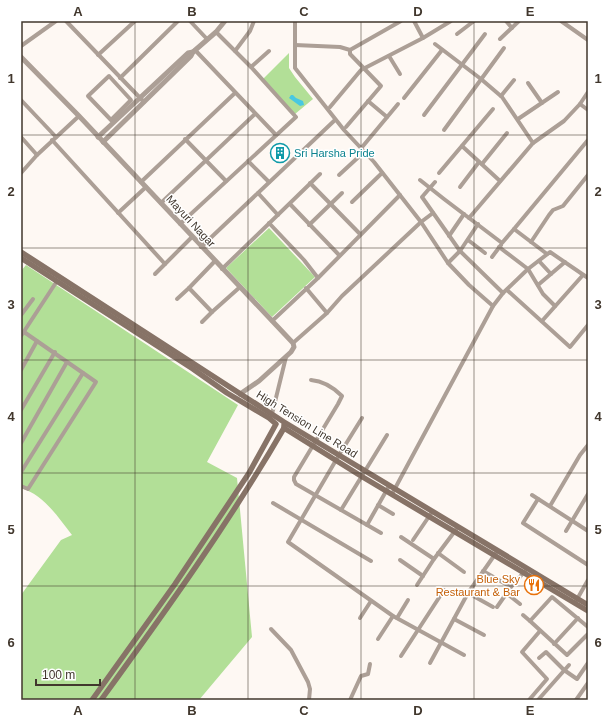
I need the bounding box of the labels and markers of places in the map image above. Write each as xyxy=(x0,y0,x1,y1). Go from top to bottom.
building icon: Sri Harsha Pride xyxy=(269,142,291,164)
place label: Sri Harsha Pride xyxy=(294,147,375,159)
place label: Blue Sky Restaurant & Bar xyxy=(436,573,520,598)
restaurant icon: Blue Sky Restaurant & Bar xyxy=(523,574,545,596)

